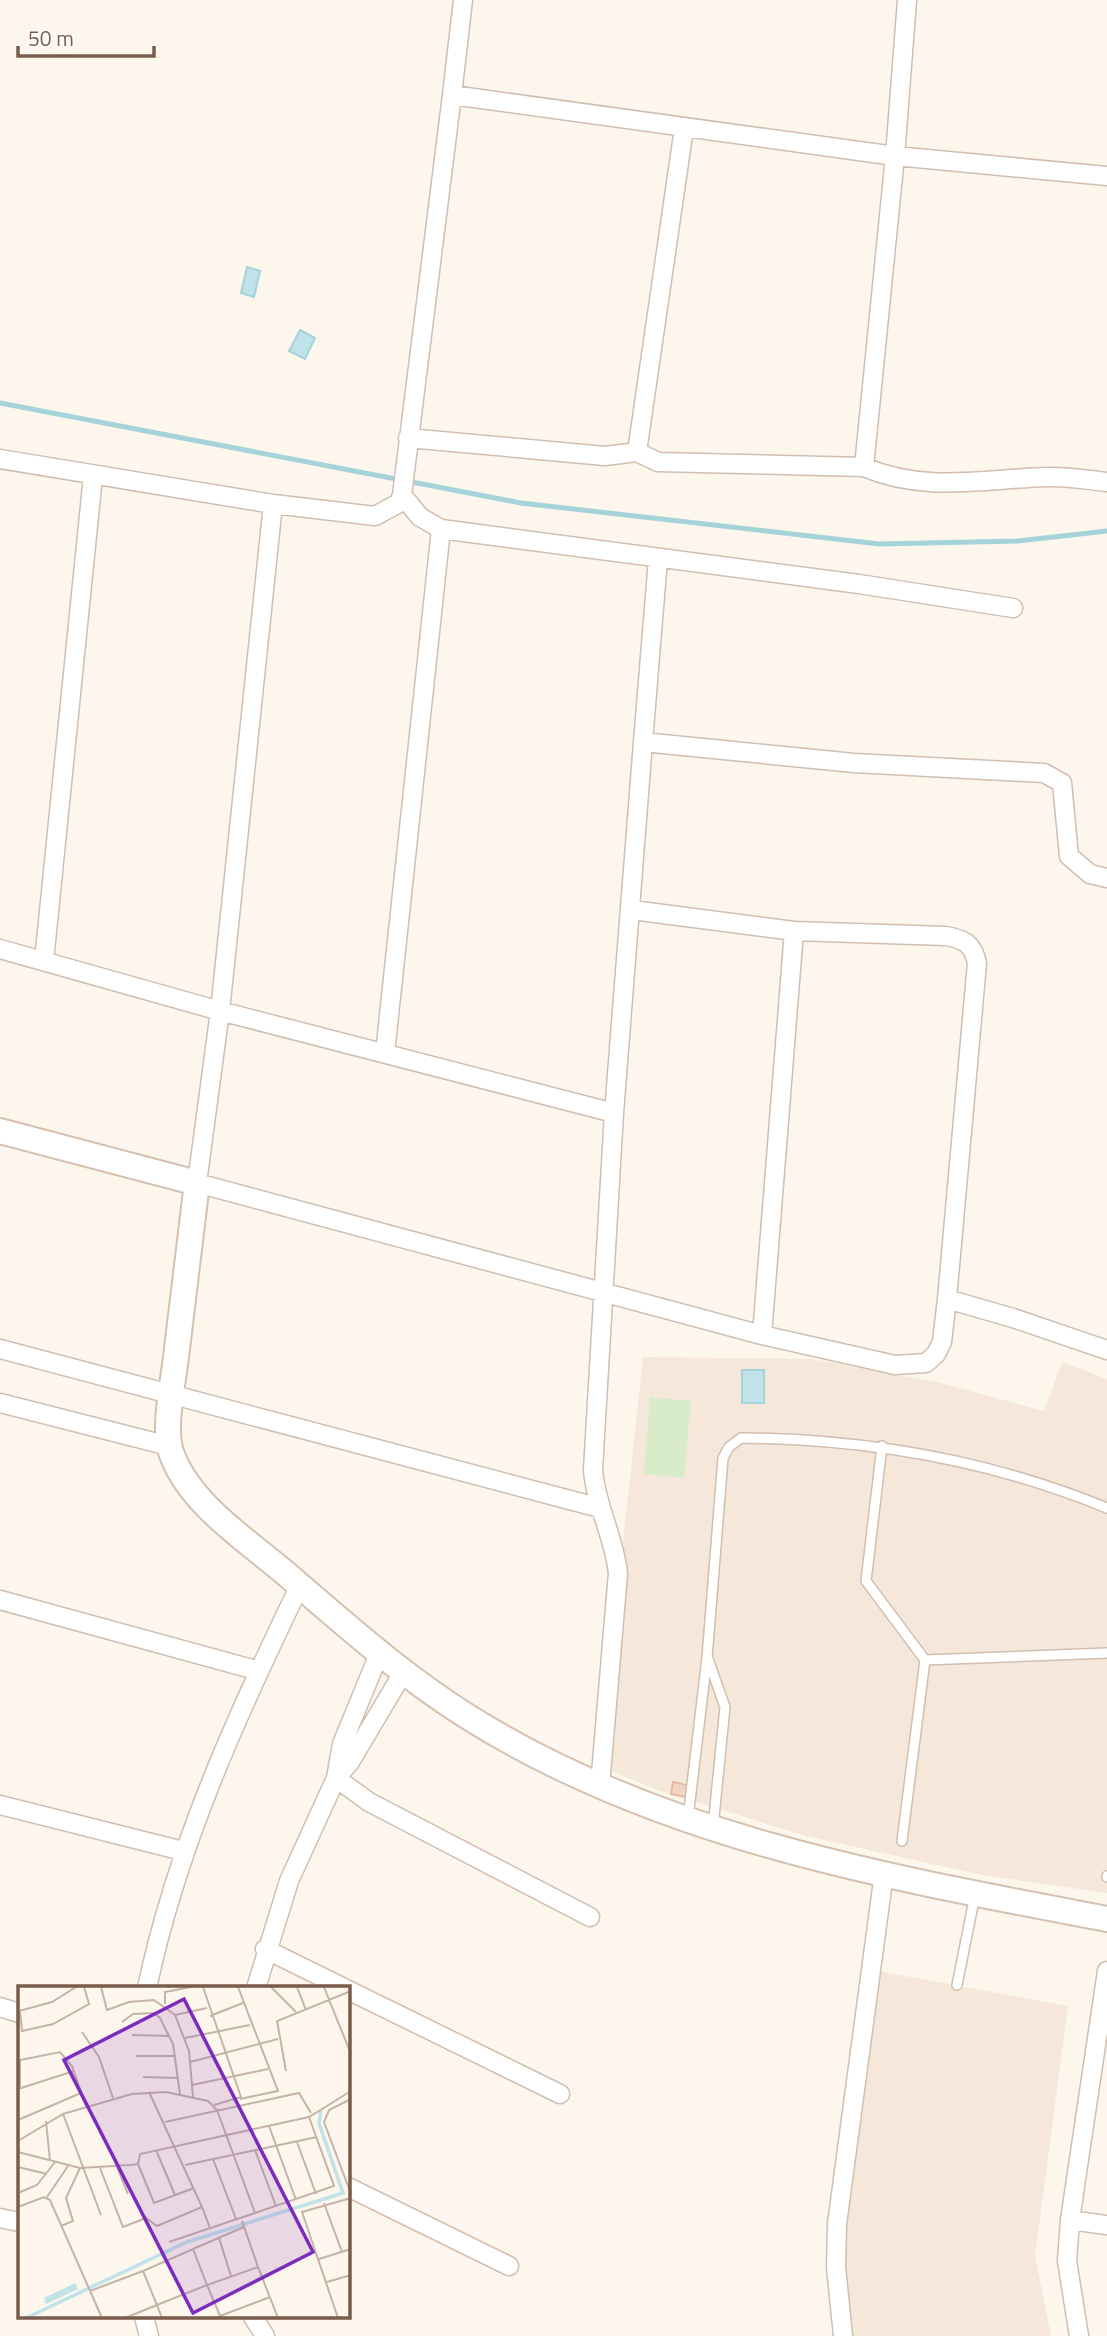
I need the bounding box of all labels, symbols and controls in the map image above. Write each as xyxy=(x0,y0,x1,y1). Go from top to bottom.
scale bar xyxy=(18,14,154,58)
text: 50 m xyxy=(28,22,74,54)
inset map xyxy=(18,1986,350,2318)

